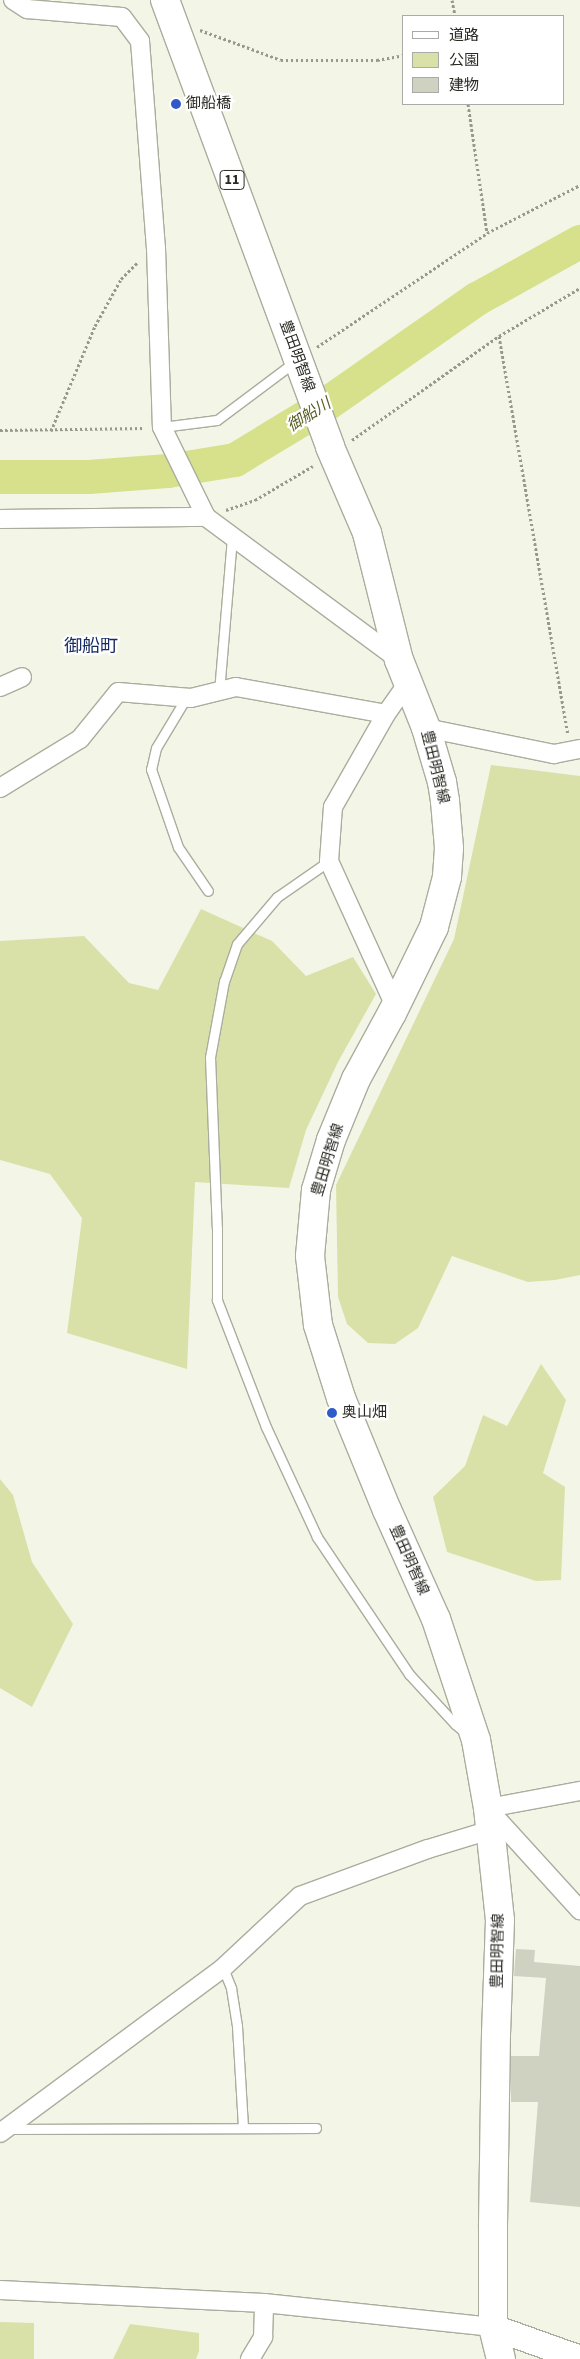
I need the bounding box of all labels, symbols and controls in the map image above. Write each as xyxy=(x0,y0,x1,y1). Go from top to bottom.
legend xyxy=(402,15,565,105)
text: 道路 xyxy=(449,25,479,46)
text: 公園 xyxy=(449,50,479,71)
text: 建物 xyxy=(449,75,479,96)
place label: 御船橋 xyxy=(186,95,231,113)
marker: 御船橋 xyxy=(170,98,182,110)
road number: 11 xyxy=(220,168,244,192)
street label: 豊田明智線 xyxy=(276,318,318,394)
water label: 御船川 xyxy=(284,394,334,436)
district label: 御船町 xyxy=(64,636,118,658)
street label: 豊田明智線 xyxy=(417,728,453,806)
street label: 豊田明智線 xyxy=(308,1122,348,1198)
place label: 奥山畑 xyxy=(342,1404,387,1422)
marker: 奥山畑 xyxy=(326,1407,338,1419)
street label: 豊田明智線 xyxy=(386,1522,432,1598)
street label: 豊田明智線 xyxy=(488,1913,508,1989)

